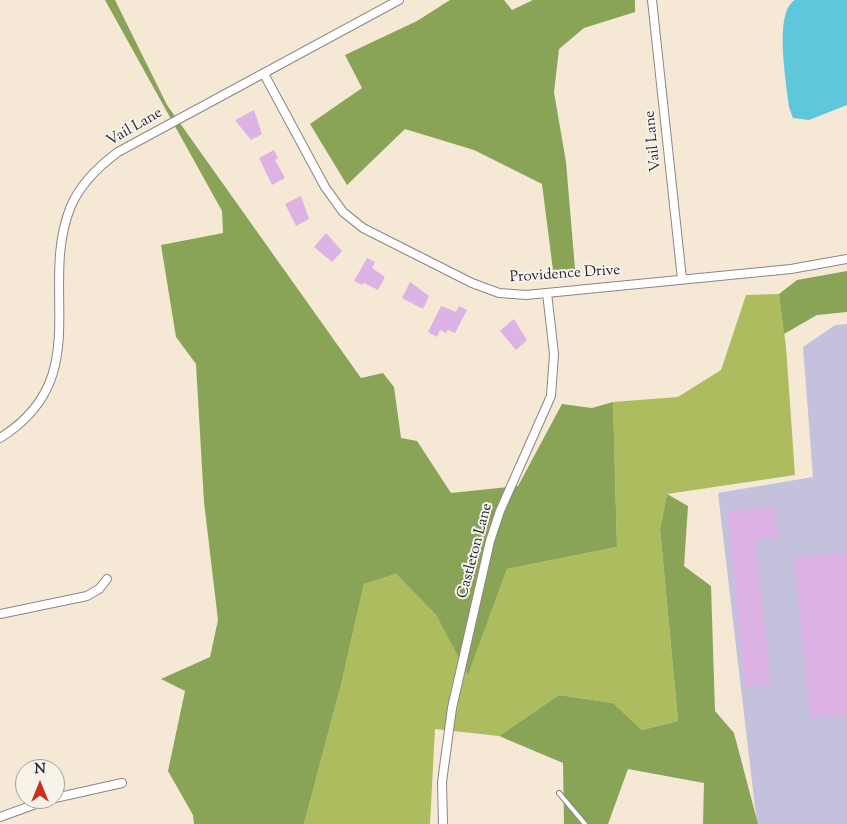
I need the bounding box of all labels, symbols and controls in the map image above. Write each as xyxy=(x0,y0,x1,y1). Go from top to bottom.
street label: Vail Lane xyxy=(104,105,166,151)
street label: Vail Lane xyxy=(642,110,666,172)
street label: Providence Drive xyxy=(509,262,621,288)
street label: Castleton Lane xyxy=(455,501,497,601)
north arrow xyxy=(15,759,65,809)
text: N xyxy=(34,760,46,780)

